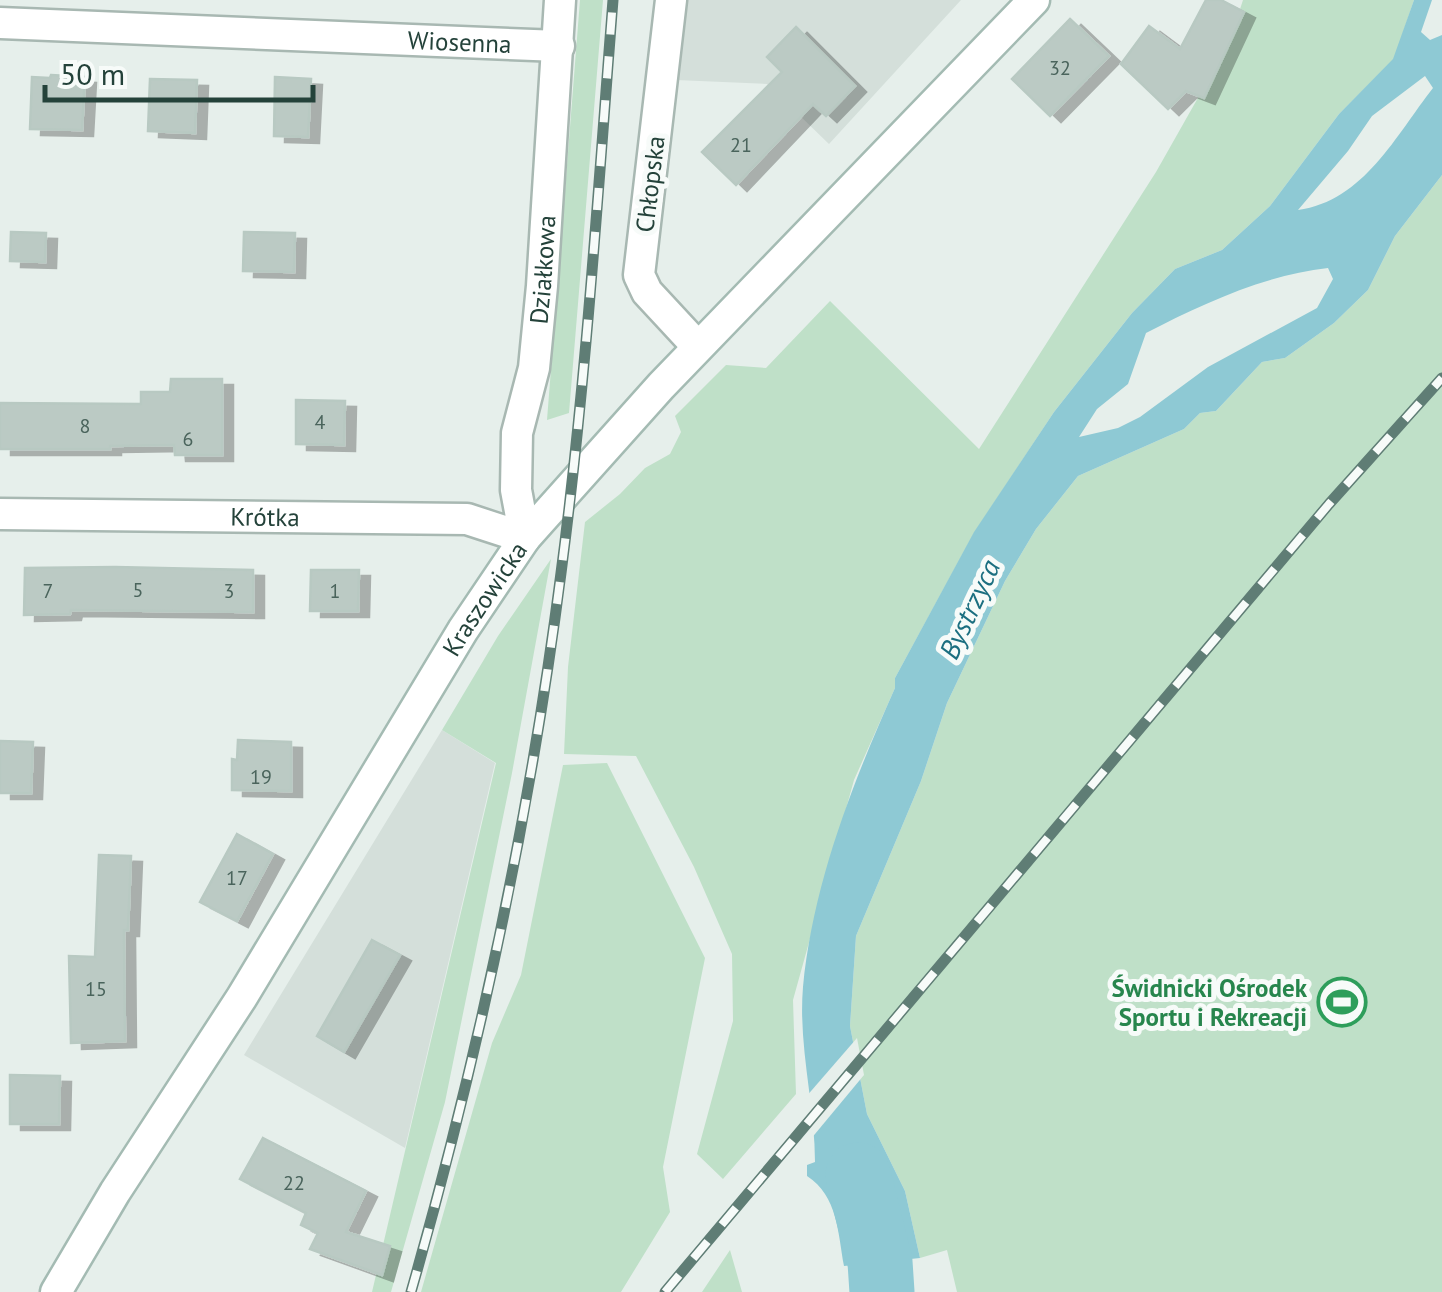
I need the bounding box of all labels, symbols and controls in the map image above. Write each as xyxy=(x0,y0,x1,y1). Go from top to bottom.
street label: Wiosenna xyxy=(407,24,512,60)
scale bar xyxy=(45,40,312,102)
text: 50 m xyxy=(60,54,125,93)
house number: 32 xyxy=(1049,55,1071,81)
house number: 21 xyxy=(730,132,752,158)
street label: Chłopska xyxy=(628,134,672,234)
street label: Działkowa xyxy=(522,214,562,325)
house number: 4 xyxy=(315,409,326,435)
house number: 8 xyxy=(80,413,90,439)
house number: 6 xyxy=(183,426,193,452)
street label: Krótka xyxy=(230,500,300,533)
street label: Kraszowicka xyxy=(435,536,534,662)
water label: Bystrzyca xyxy=(930,553,1008,665)
house number: 5 xyxy=(133,577,143,603)
house number: 7 xyxy=(43,578,53,604)
house number: 3 xyxy=(224,578,234,604)
house number: 1 xyxy=(330,578,340,604)
house number: 19 xyxy=(250,764,272,790)
house number: 17 xyxy=(226,865,248,891)
place label: Świdnicki Ośrodek Sportu i Rekreacji xyxy=(1111,972,1308,1033)
house number: 15 xyxy=(85,976,107,1002)
sports icon: Świdnicki Ośrodek Sportu i Rekreacji xyxy=(1316,976,1368,1028)
house number: 22 xyxy=(283,1170,305,1196)

